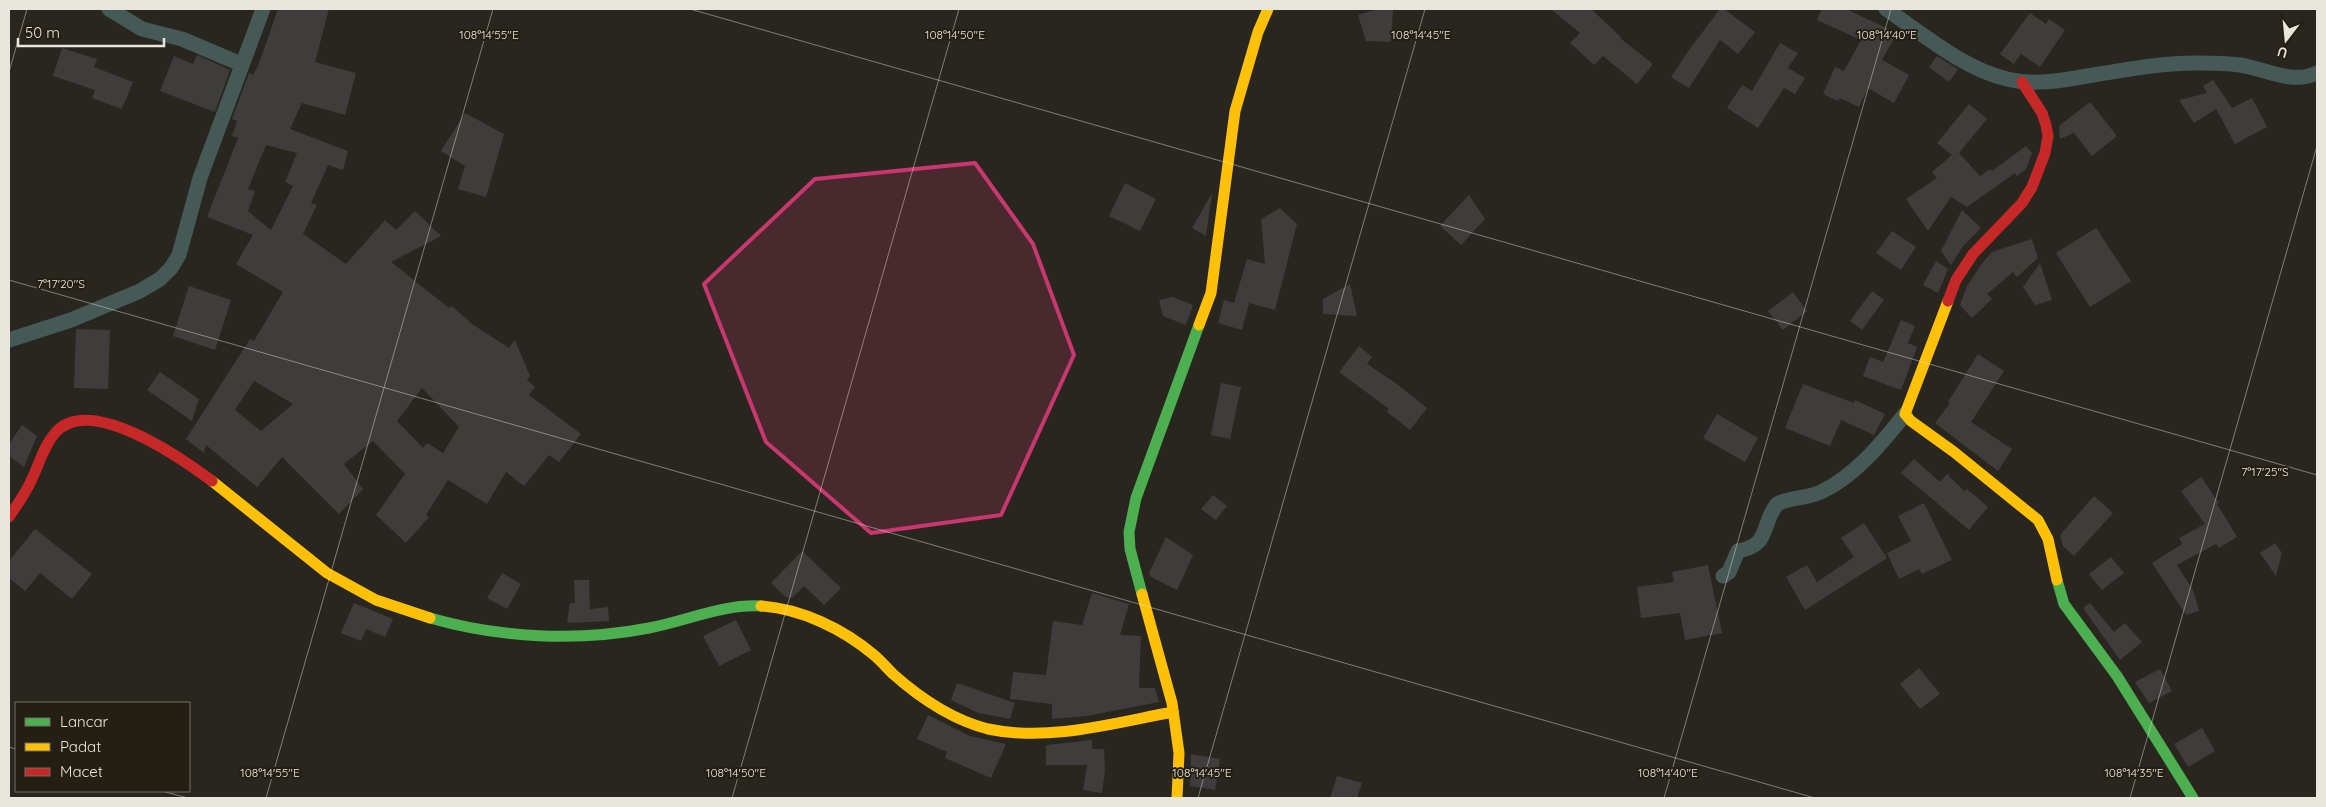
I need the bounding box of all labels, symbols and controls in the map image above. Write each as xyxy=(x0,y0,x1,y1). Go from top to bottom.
scale bar xyxy=(18,15,164,47)
north arrow xyxy=(2261,15,2311,65)
text: 50 m xyxy=(25,23,60,42)
text: 108°14'55"E xyxy=(459,27,519,42)
text: 108°14'50"E xyxy=(925,27,985,42)
text: 108°14'45"E xyxy=(1391,27,1451,42)
text: 108°14'40"E xyxy=(1857,27,1917,42)
text: U xyxy=(2275,42,2290,63)
text: 7°17'20"S xyxy=(37,276,85,291)
text: 7°17'25"S xyxy=(2241,464,2289,479)
legend xyxy=(15,702,190,792)
text: Lancar xyxy=(60,712,109,731)
text: Padat xyxy=(60,737,101,756)
text: Macet xyxy=(60,762,103,781)
text: 108°14'55"E xyxy=(240,765,300,780)
text: 108°14'50"E xyxy=(706,765,766,780)
text: 108°14'45"E xyxy=(1172,765,1232,780)
text: 108°14'40"E xyxy=(1638,765,1698,780)
text: 108°14'35"E xyxy=(2104,765,2164,780)

